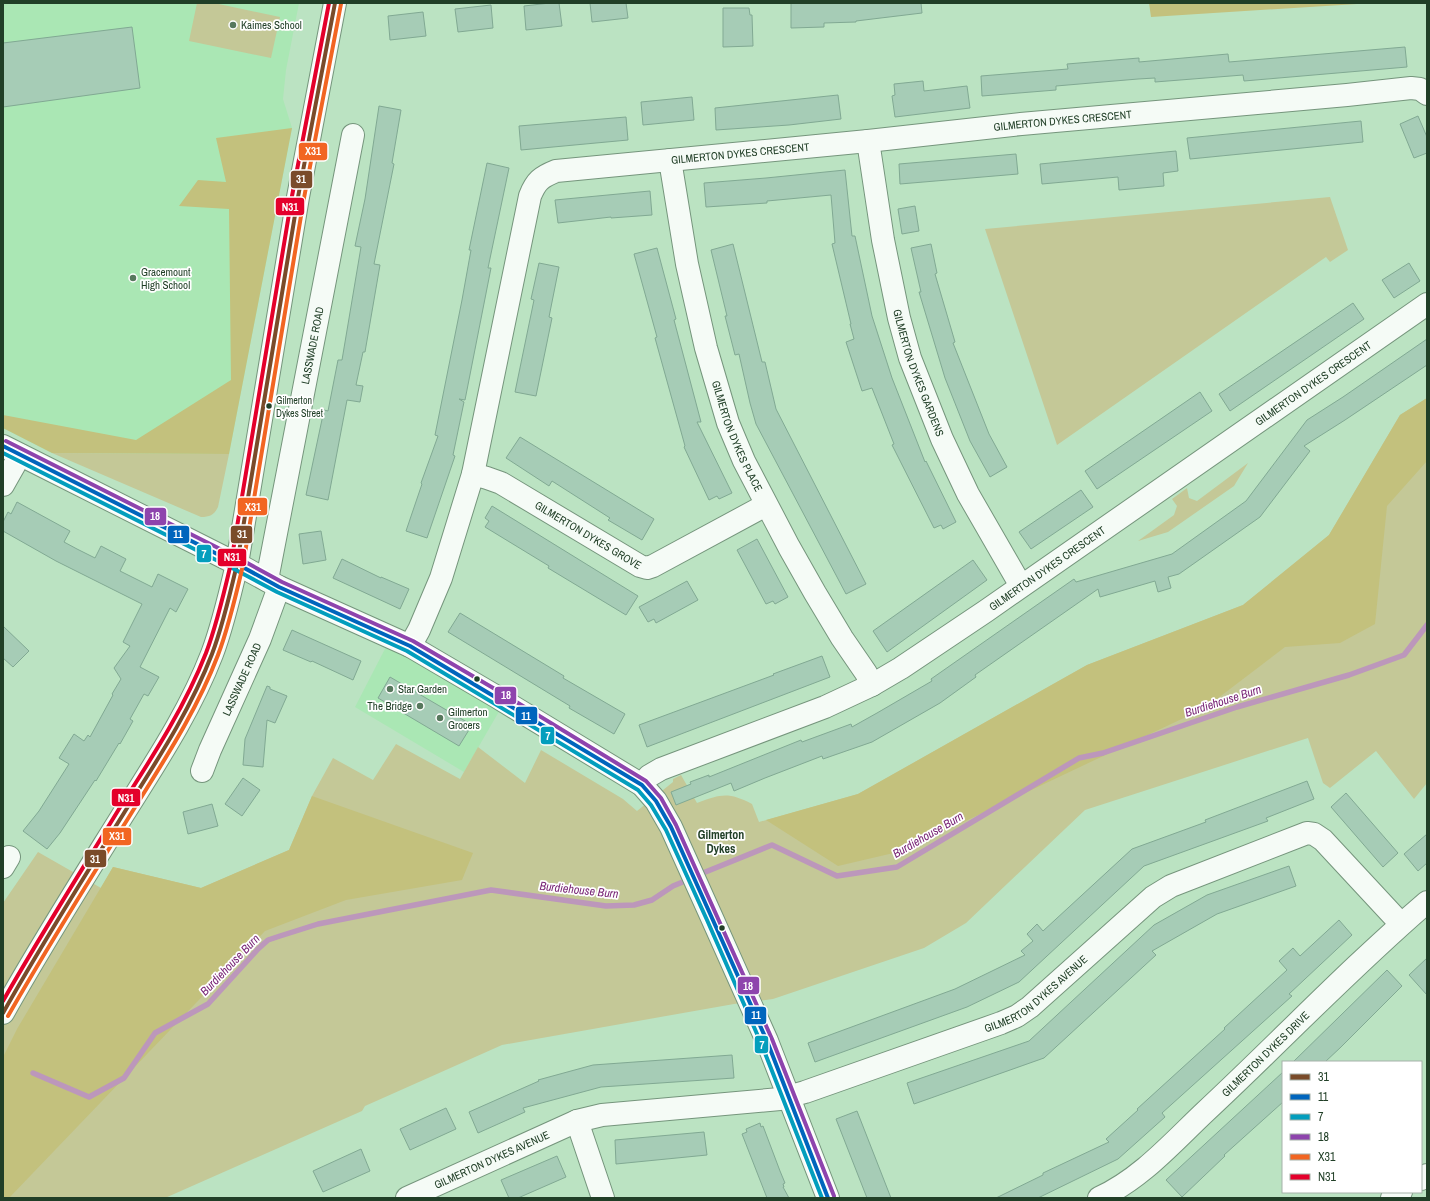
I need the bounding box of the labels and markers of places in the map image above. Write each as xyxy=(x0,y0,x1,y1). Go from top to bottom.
place label: Kaimes School xyxy=(241,18,302,32)
marker: Kaimes School xyxy=(228,20,238,30)
place label: Gracemount High School xyxy=(141,265,191,292)
marker: Gracemount High School xyxy=(128,273,138,283)
place label: Gilmerton Dykes Street xyxy=(276,394,324,420)
marker: Gilmerton Dykes Street xyxy=(264,401,274,411)
unlabelled marker xyxy=(472,674,482,684)
place label: Star Garden xyxy=(398,682,447,696)
marker: Star Garden xyxy=(385,684,395,694)
place label: The Bridge xyxy=(367,699,412,713)
marker: The Bridge xyxy=(415,701,425,711)
place label: Gilmerton Grocers xyxy=(448,705,488,732)
marker: Gilmerton Grocers xyxy=(435,713,445,723)
unlabelled marker xyxy=(717,923,727,933)

